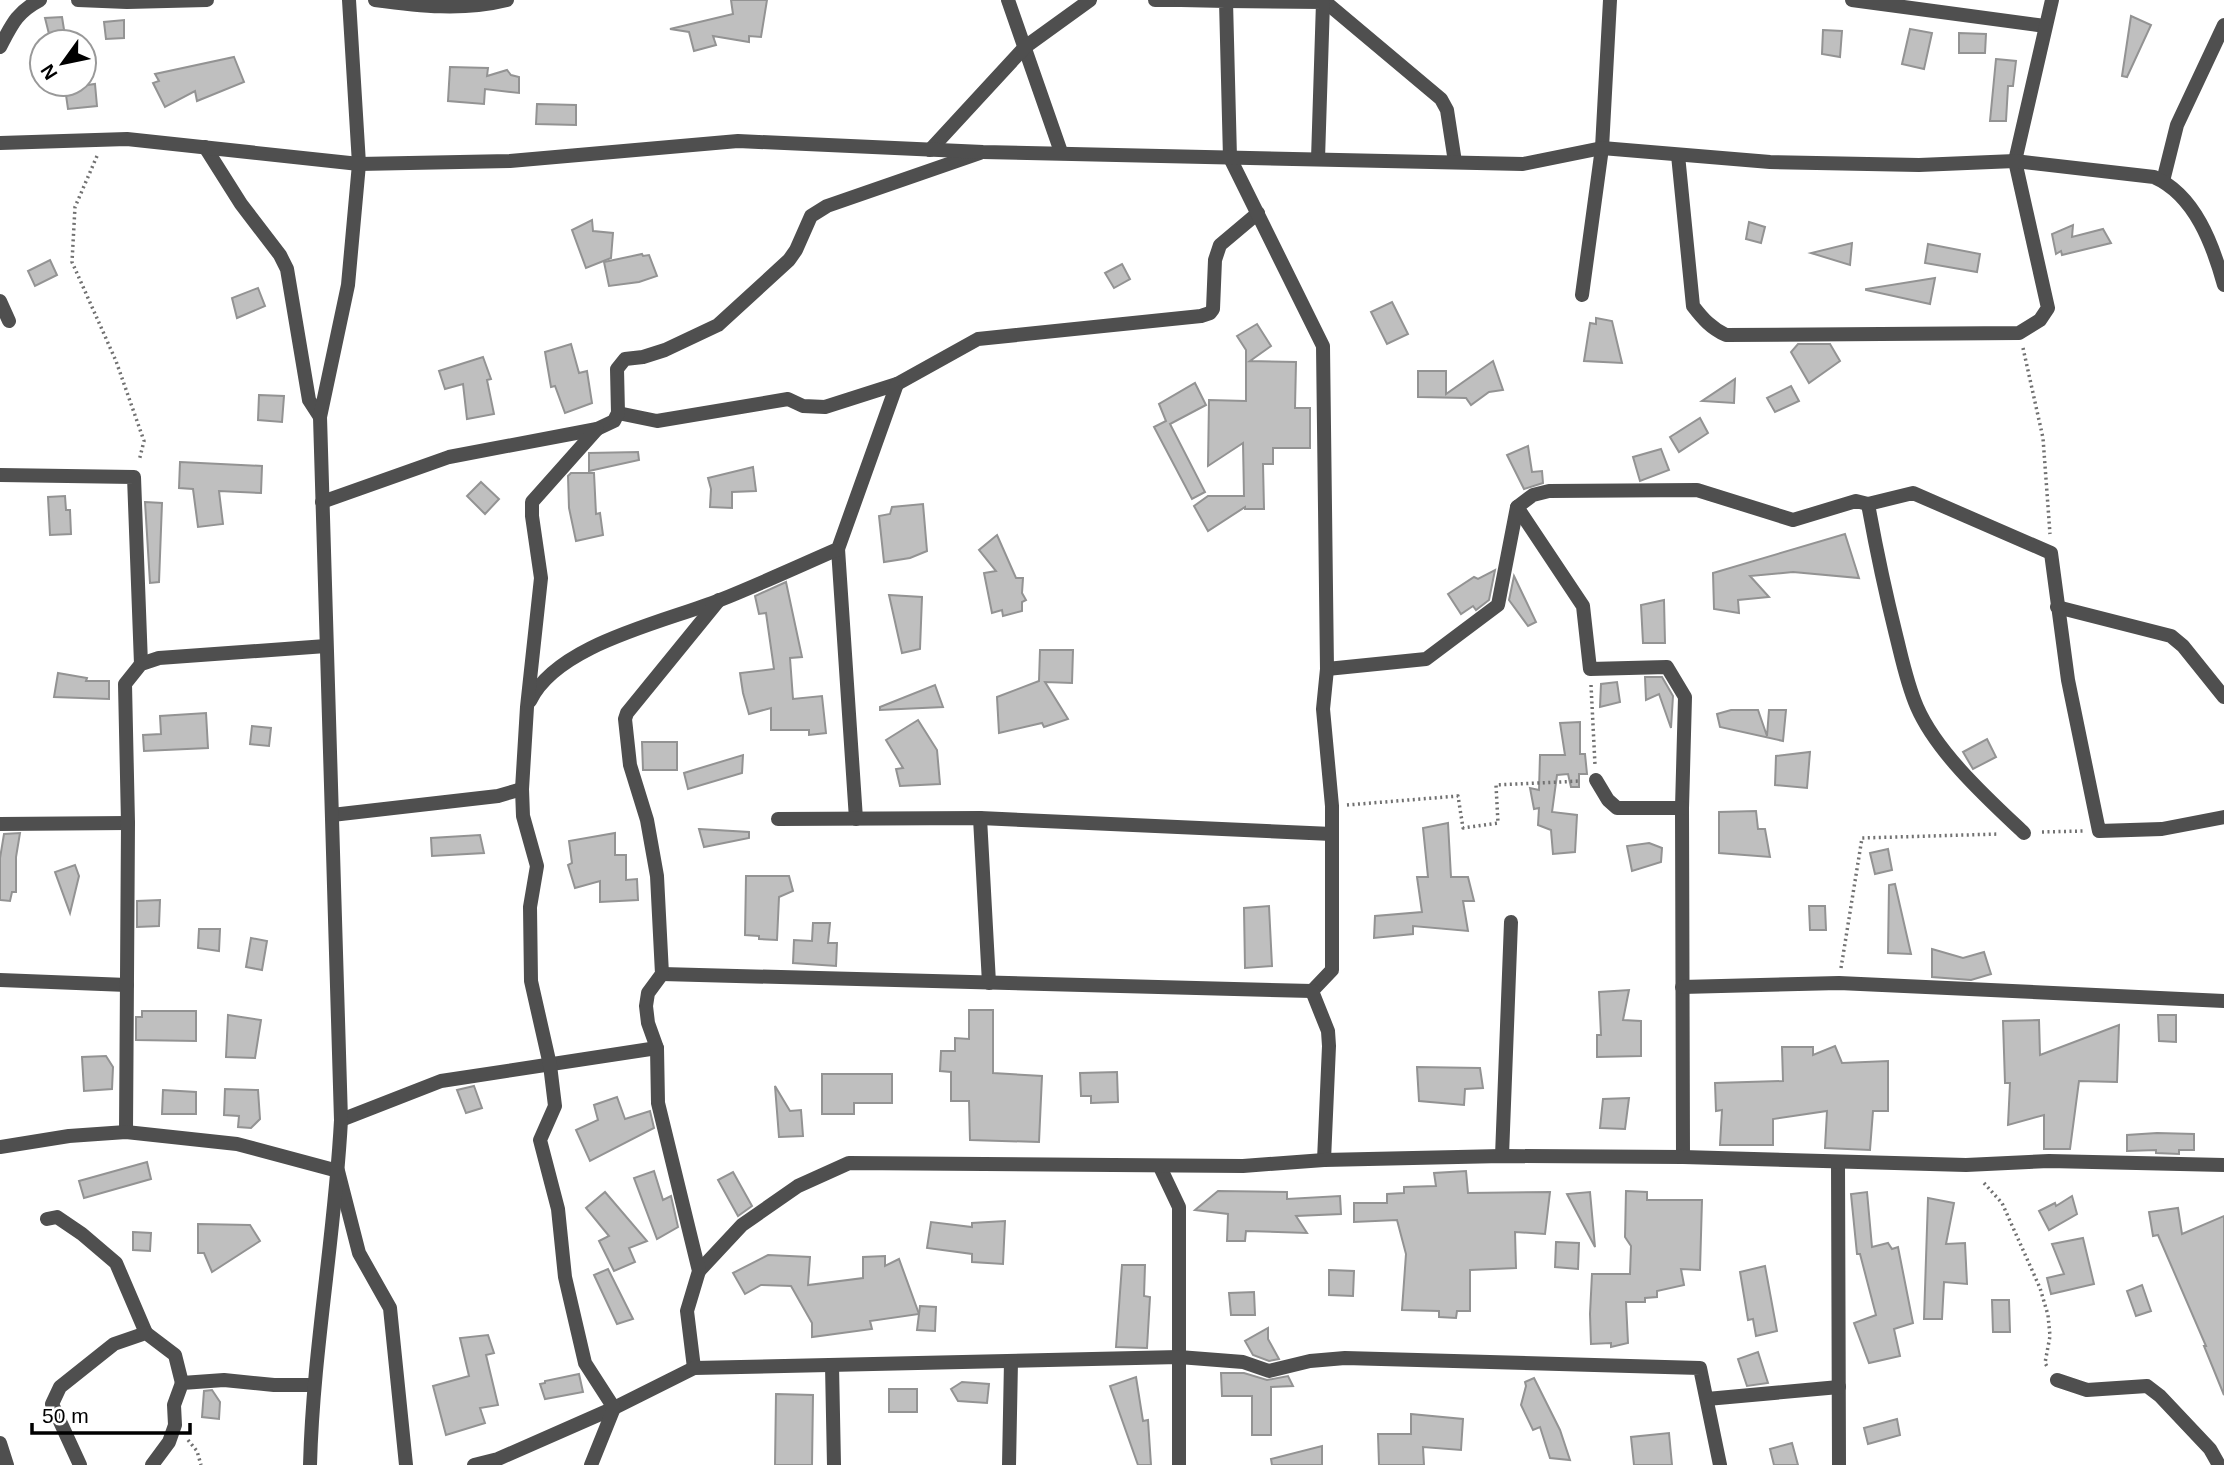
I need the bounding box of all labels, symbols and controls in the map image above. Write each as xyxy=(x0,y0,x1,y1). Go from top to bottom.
north arrow xyxy=(28,28,98,98)
text: N xyxy=(37,61,62,83)
scale bar xyxy=(32,1392,189,1436)
text: 50 m xyxy=(42,1404,89,1427)

